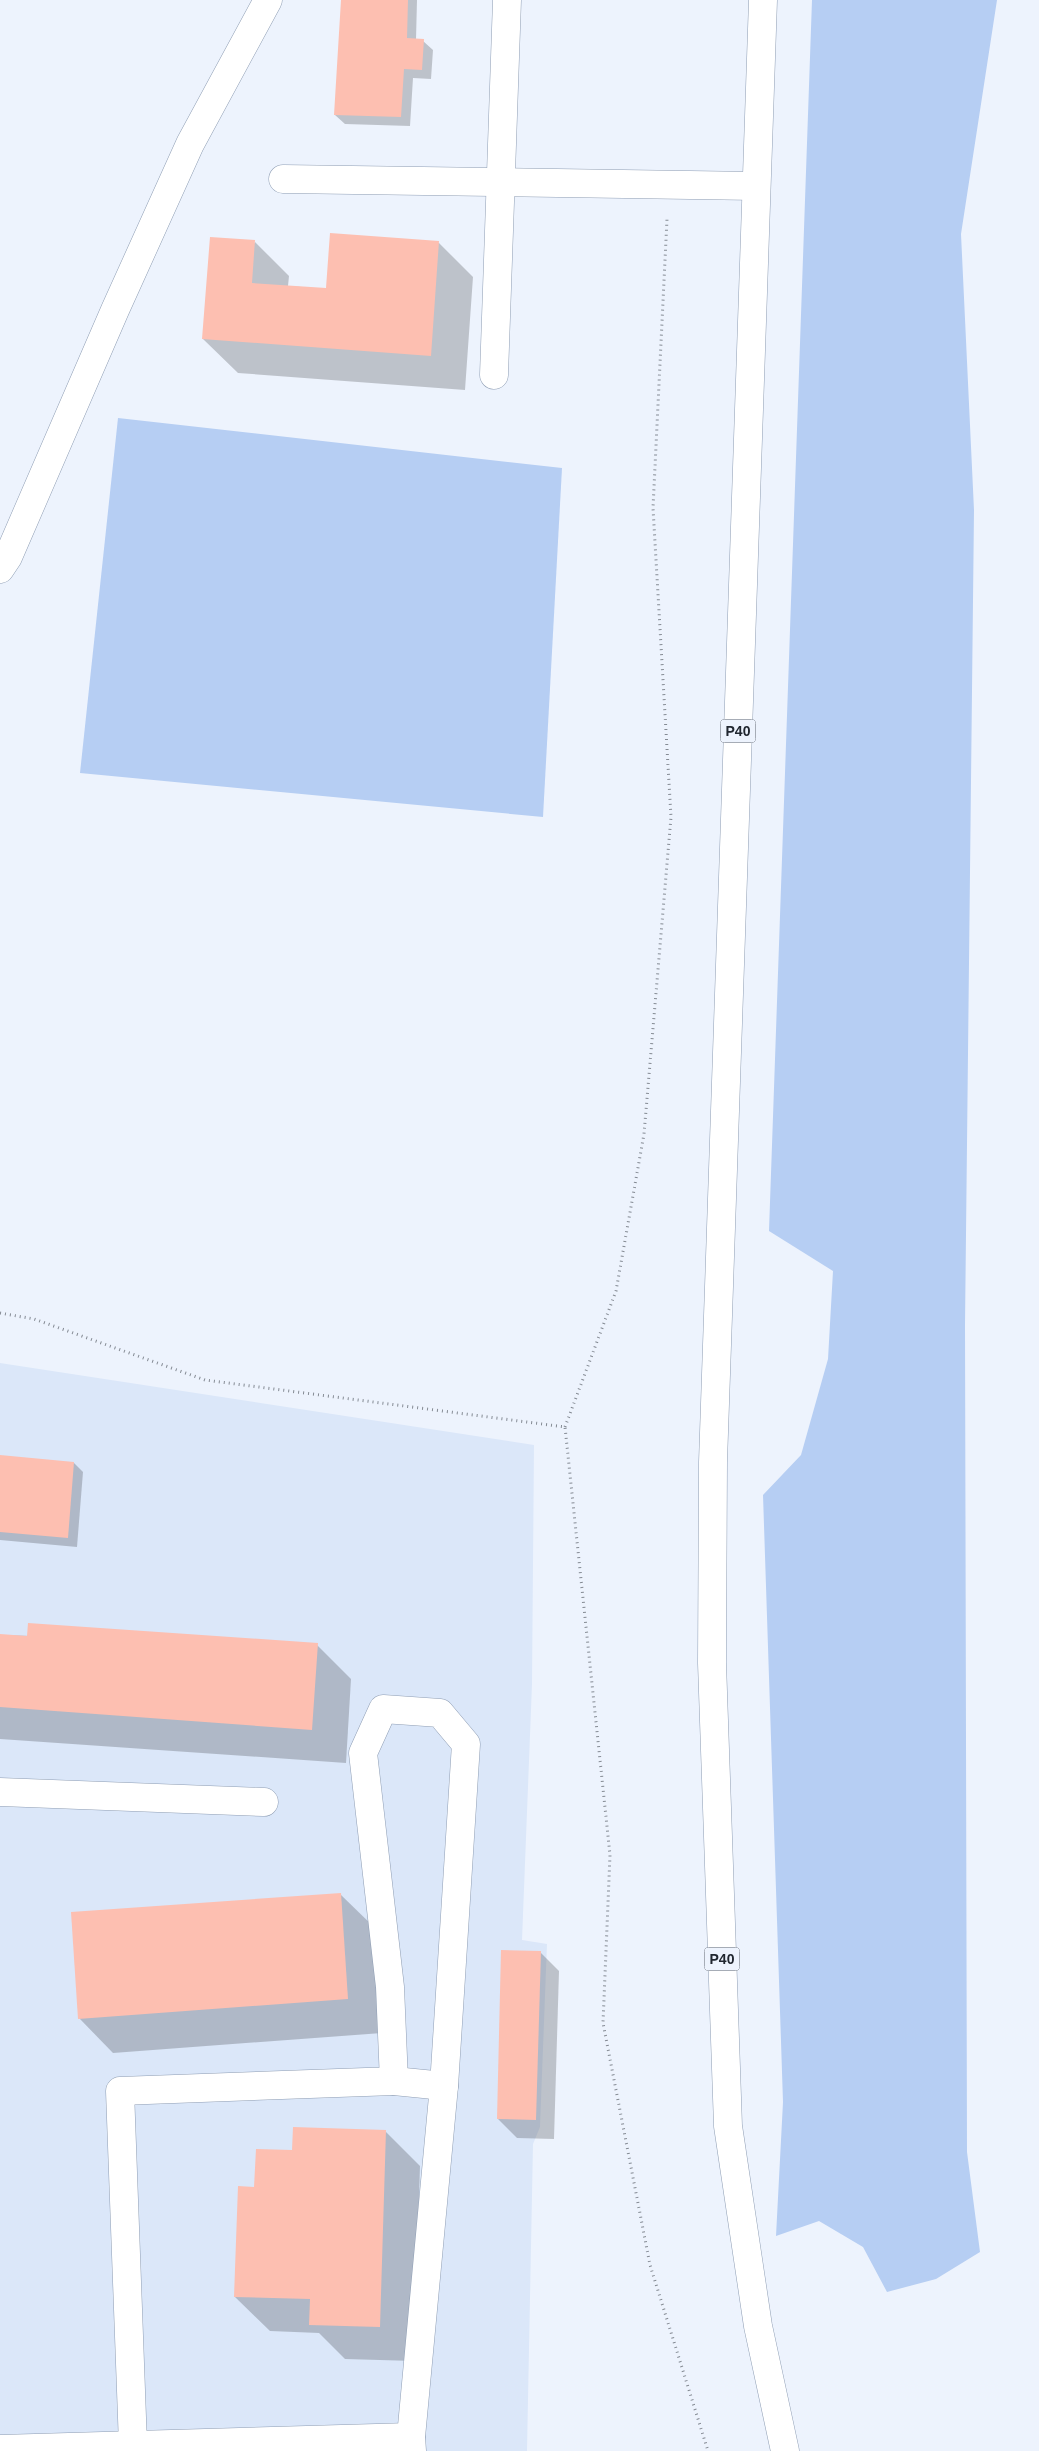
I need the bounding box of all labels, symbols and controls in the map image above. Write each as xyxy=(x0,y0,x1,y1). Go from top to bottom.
road number: Р40 xyxy=(720,719,756,742)
road number: Р40 xyxy=(704,1948,740,1970)

